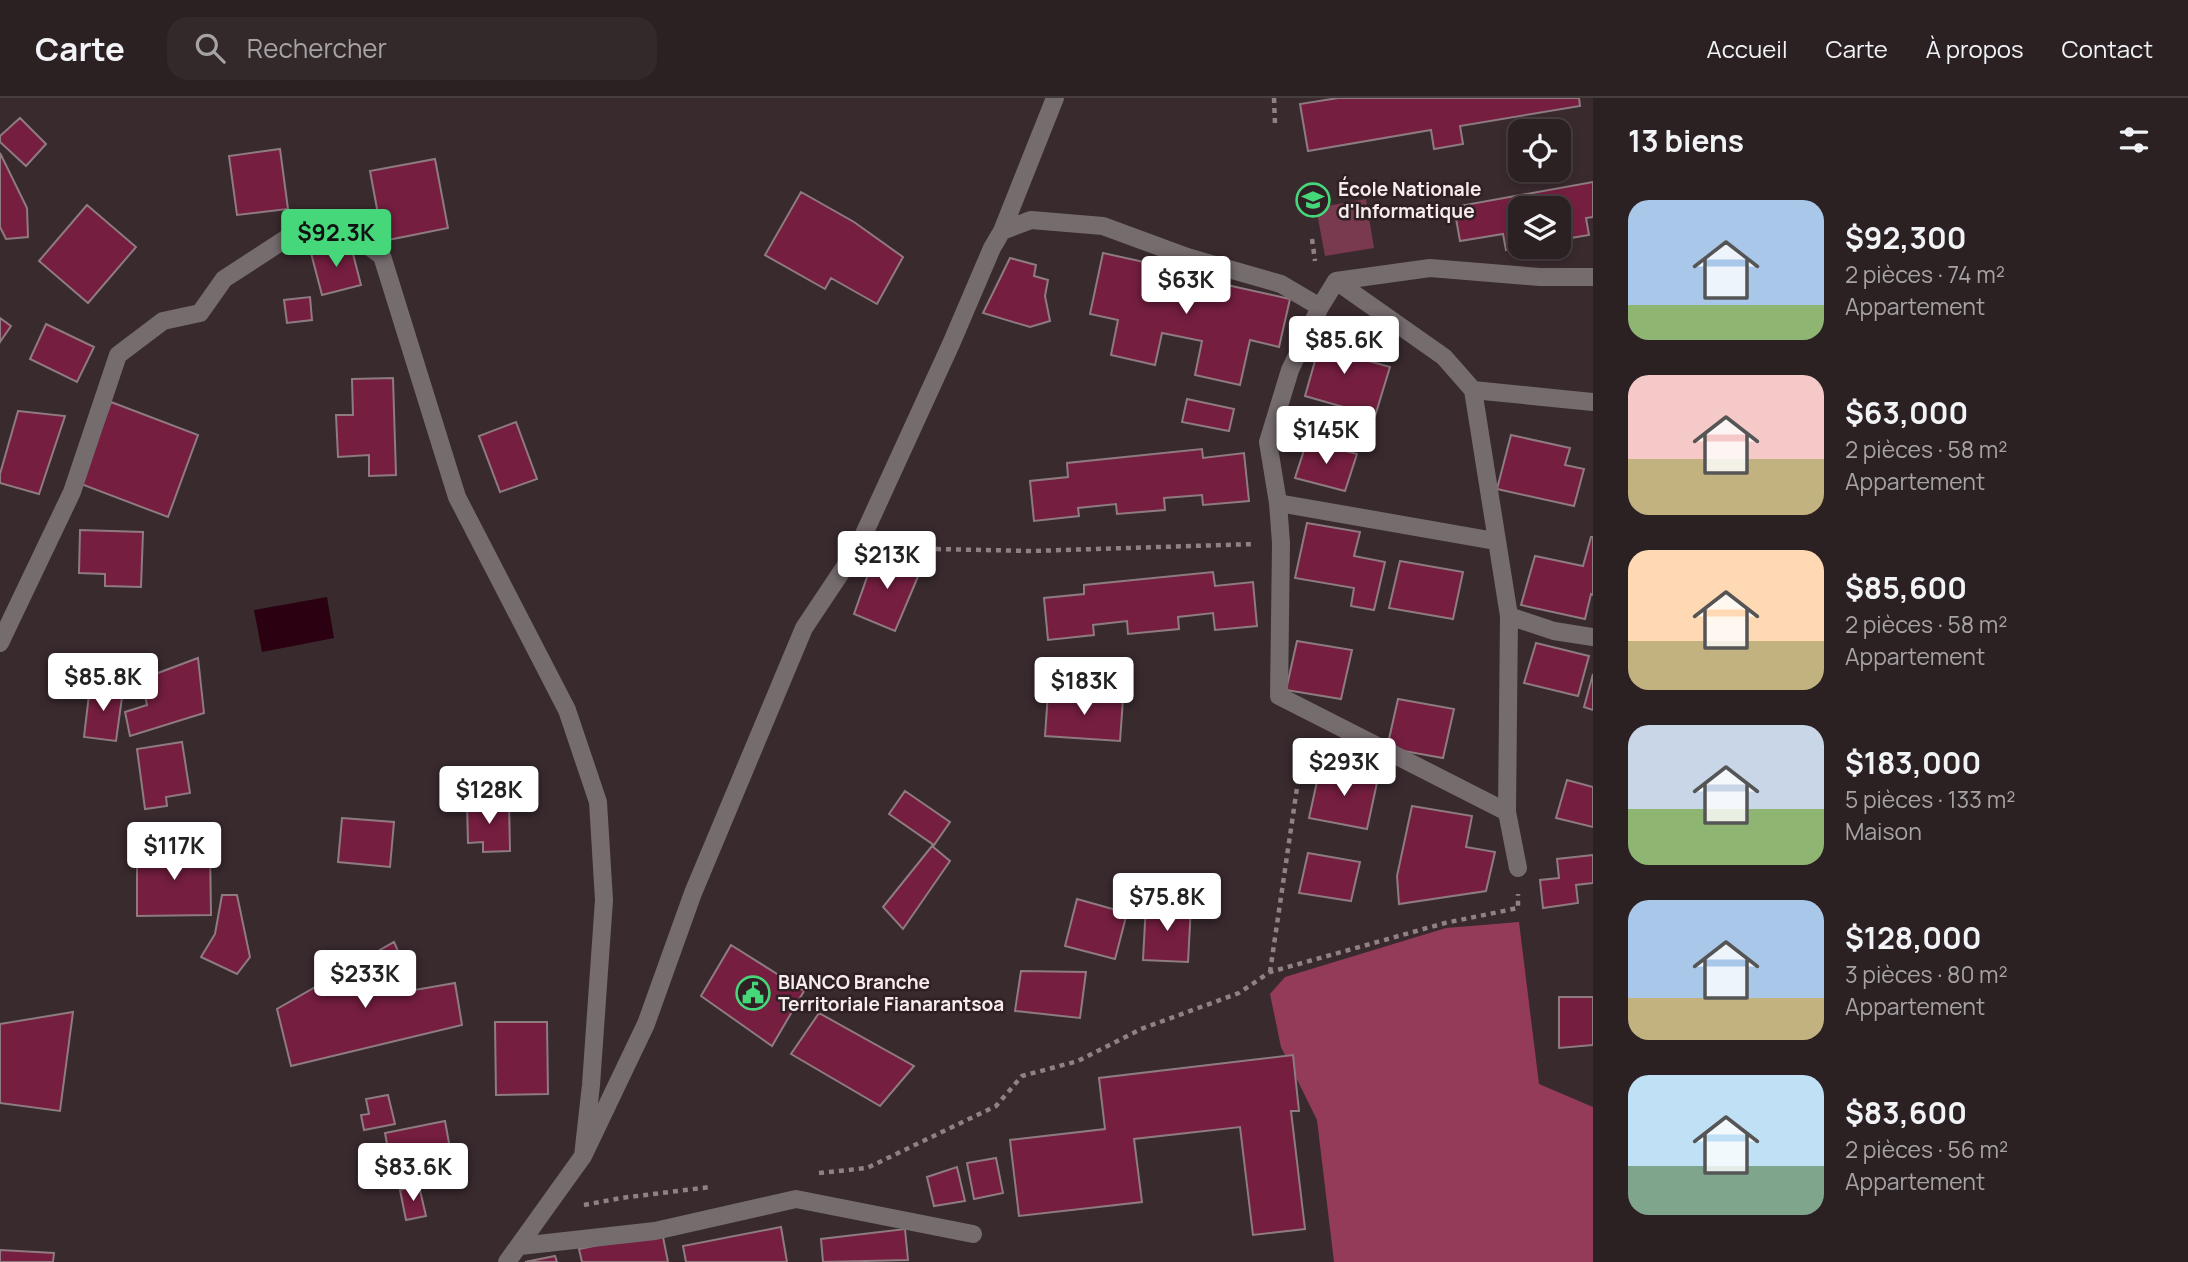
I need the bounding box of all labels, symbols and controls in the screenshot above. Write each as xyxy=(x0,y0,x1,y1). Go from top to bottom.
search box xyxy=(167,17,657,80)
text: Carte xyxy=(35,26,125,71)
icon: search xyxy=(191,29,229,67)
text: Rechercher xyxy=(247,30,387,66)
text: Accueil xyxy=(1707,32,1787,65)
text: Carte xyxy=(1825,32,1888,65)
text: À propos xyxy=(1926,32,2024,65)
text: Contact xyxy=(2062,32,2153,65)
map controls xyxy=(1508,119,1571,259)
button: locate xyxy=(1508,119,1571,182)
text: 13 biens xyxy=(1628,120,1744,161)
icon: filters xyxy=(2115,121,2153,159)
place label: École Nationale d'Informatique xyxy=(1338,176,1482,224)
school or university icon: École Nationale d'Informatique xyxy=(1294,181,1332,219)
button: layers xyxy=(1508,196,1571,259)
pin: $92.3K xyxy=(279,209,393,269)
text: $92.3K xyxy=(297,216,375,248)
text: $92,300 xyxy=(1845,217,1966,258)
icon: home xyxy=(1684,228,1768,312)
pin: $63K xyxy=(1145,256,1227,316)
text: 2 pièces · 74 m² xyxy=(1845,258,2005,290)
text: $63K xyxy=(1158,263,1215,295)
text: Appartement xyxy=(1845,290,1985,322)
pin: $85.6K xyxy=(1287,316,1401,376)
text: $85.6K xyxy=(1305,323,1383,355)
text: $63,000 xyxy=(1845,392,1968,433)
icon: home xyxy=(1684,403,1768,487)
pin: $145K xyxy=(1277,406,1375,466)
text: $145K xyxy=(1293,413,1359,445)
text: 2 pièces · 58 m² xyxy=(1845,433,2007,465)
text: Appartement xyxy=(1845,465,1985,497)
pin: $213K xyxy=(838,532,936,591)
text: $213K xyxy=(854,538,920,570)
text: $85,600 xyxy=(1845,567,1967,608)
icon: home xyxy=(1684,578,1768,662)
text: 2 pièces · 58 m² xyxy=(1845,608,2007,640)
text: Appartement xyxy=(1845,640,1985,672)
pin: $85.8K xyxy=(46,654,160,713)
pin: $183K xyxy=(1035,658,1133,717)
text: $85.8K xyxy=(64,660,142,692)
text: $183K xyxy=(1051,664,1117,696)
pin: $293K xyxy=(1295,738,1393,798)
text: $183,000 xyxy=(1845,742,1981,783)
text: $293K xyxy=(1309,745,1379,777)
icon: home xyxy=(1684,753,1768,837)
pin: $128K xyxy=(440,766,538,826)
text: $128K xyxy=(455,773,523,805)
text: 5 pièces · 133 m² xyxy=(1845,783,2015,815)
text: Maison xyxy=(1845,815,1922,847)
pin: $117K xyxy=(125,822,223,882)
text: $117K xyxy=(143,829,205,861)
pin: $75.8K xyxy=(1110,874,1224,933)
text: $75.8K xyxy=(1129,880,1205,912)
text: $128,000 xyxy=(1845,917,1982,958)
icon: home xyxy=(1684,928,1768,1012)
pin: $233K xyxy=(316,950,414,1010)
text: $233K xyxy=(330,957,400,989)
text: 3 pièces · 80 m² xyxy=(1845,958,2008,990)
place label: BIANCO Branche Territoriale Fianarantsoa xyxy=(778,969,1004,1017)
public building icon: BIANCO Branche Territoriale Fianarantsoa xyxy=(734,974,772,1012)
text: Appartement xyxy=(1845,990,1985,1022)
text: $83,600 xyxy=(1845,1092,1967,1133)
icon: home xyxy=(1684,1103,1768,1187)
text: 2 pièces · 56 m² xyxy=(1845,1133,2008,1165)
pin: $83.6K xyxy=(356,1144,470,1203)
text: $83.6K xyxy=(374,1150,452,1182)
text: Appartement xyxy=(1845,1165,1985,1197)

